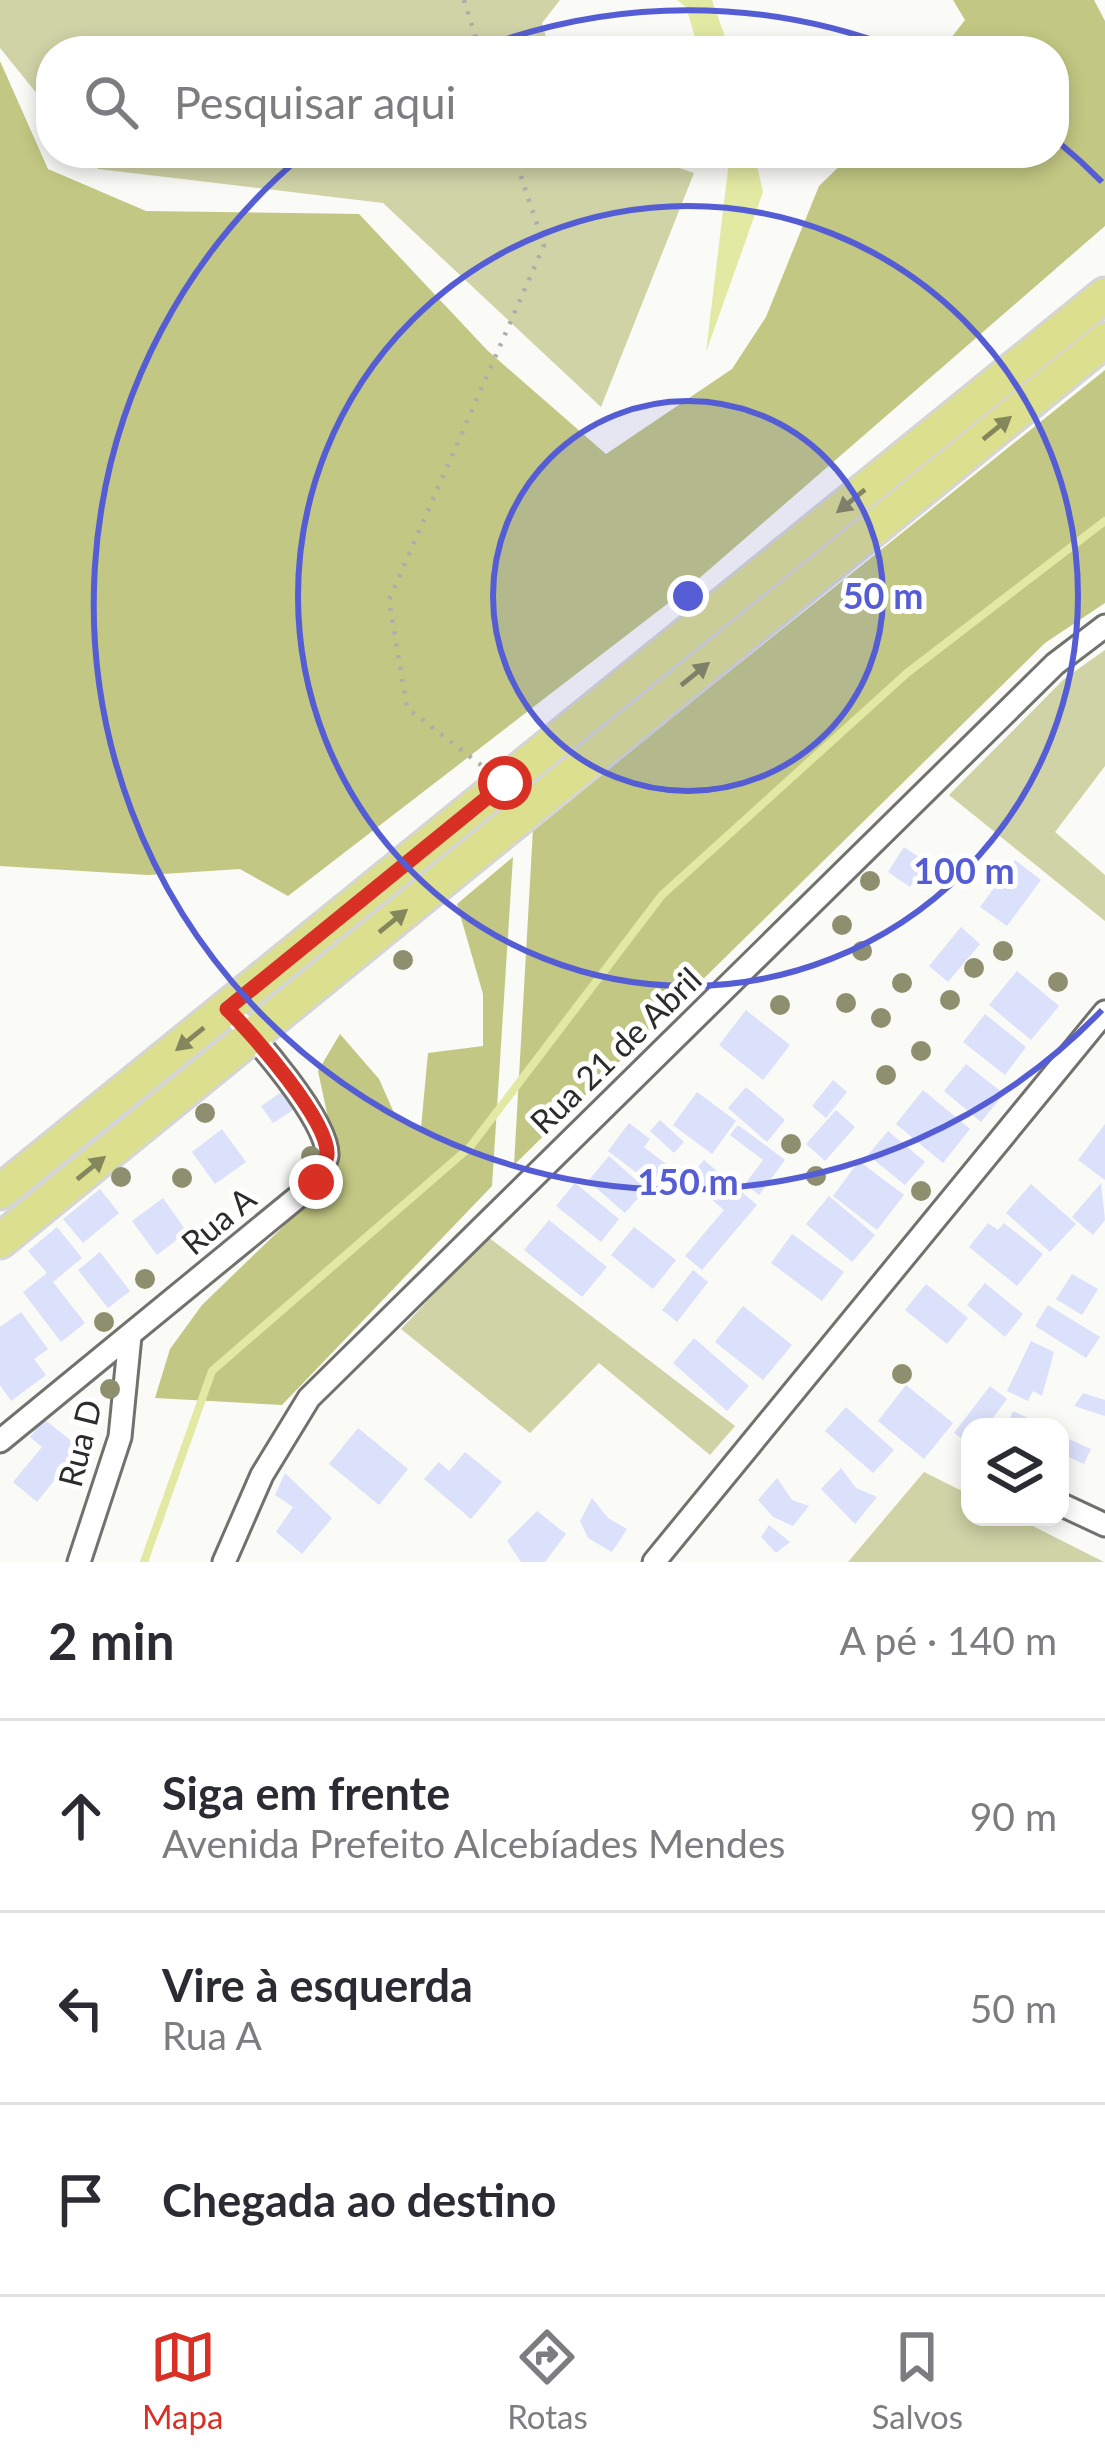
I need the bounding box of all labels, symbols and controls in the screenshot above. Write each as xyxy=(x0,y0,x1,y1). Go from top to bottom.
search box xyxy=(36,36,1069,168)
icon: search xyxy=(78,69,144,135)
text: Pesquisar aqui xyxy=(174,75,456,129)
one-way arrow xyxy=(982,415,1012,441)
one-way arrow xyxy=(835,488,866,513)
text: 50 m xyxy=(843,573,923,617)
centre of rings xyxy=(667,575,709,617)
one-way arrow xyxy=(680,662,710,688)
route start xyxy=(478,756,532,810)
text: 100 m xyxy=(913,848,1015,892)
one-way arrow xyxy=(378,909,408,935)
street label: Rua 21 de Abril xyxy=(521,959,709,1141)
one-way arrow xyxy=(174,1026,205,1051)
route end xyxy=(289,1155,343,1209)
one-way arrow xyxy=(75,1156,106,1181)
text: 150 m xyxy=(637,1159,739,1203)
street label: Rua A xyxy=(173,1177,264,1262)
street label: Rua D xyxy=(49,1395,109,1491)
map controls xyxy=(961,1418,1069,1526)
button: layers xyxy=(961,1418,1069,1526)
text: 2 min xyxy=(48,1610,174,1671)
text: A pé · 140 m xyxy=(839,1617,1057,1663)
text: Siga em frente xyxy=(162,1766,450,1820)
icon: ahead xyxy=(48,1783,114,1849)
text: 90 m xyxy=(970,1793,1057,1839)
text: Avenida Prefeito Alcebíades Mendes xyxy=(162,1820,785,1866)
text: Vire à esquerda xyxy=(162,1958,473,2012)
icon: left xyxy=(48,1975,114,2041)
text: 50 m xyxy=(970,1985,1057,2031)
text: Rua A xyxy=(162,2012,262,2058)
icon: arrive xyxy=(48,2167,114,2233)
text: Chegada ao destino xyxy=(162,2173,556,2227)
tab: Mapa xyxy=(142,2324,223,2436)
tab: Rotas xyxy=(507,2324,588,2436)
tab: Salvos xyxy=(872,2324,963,2436)

